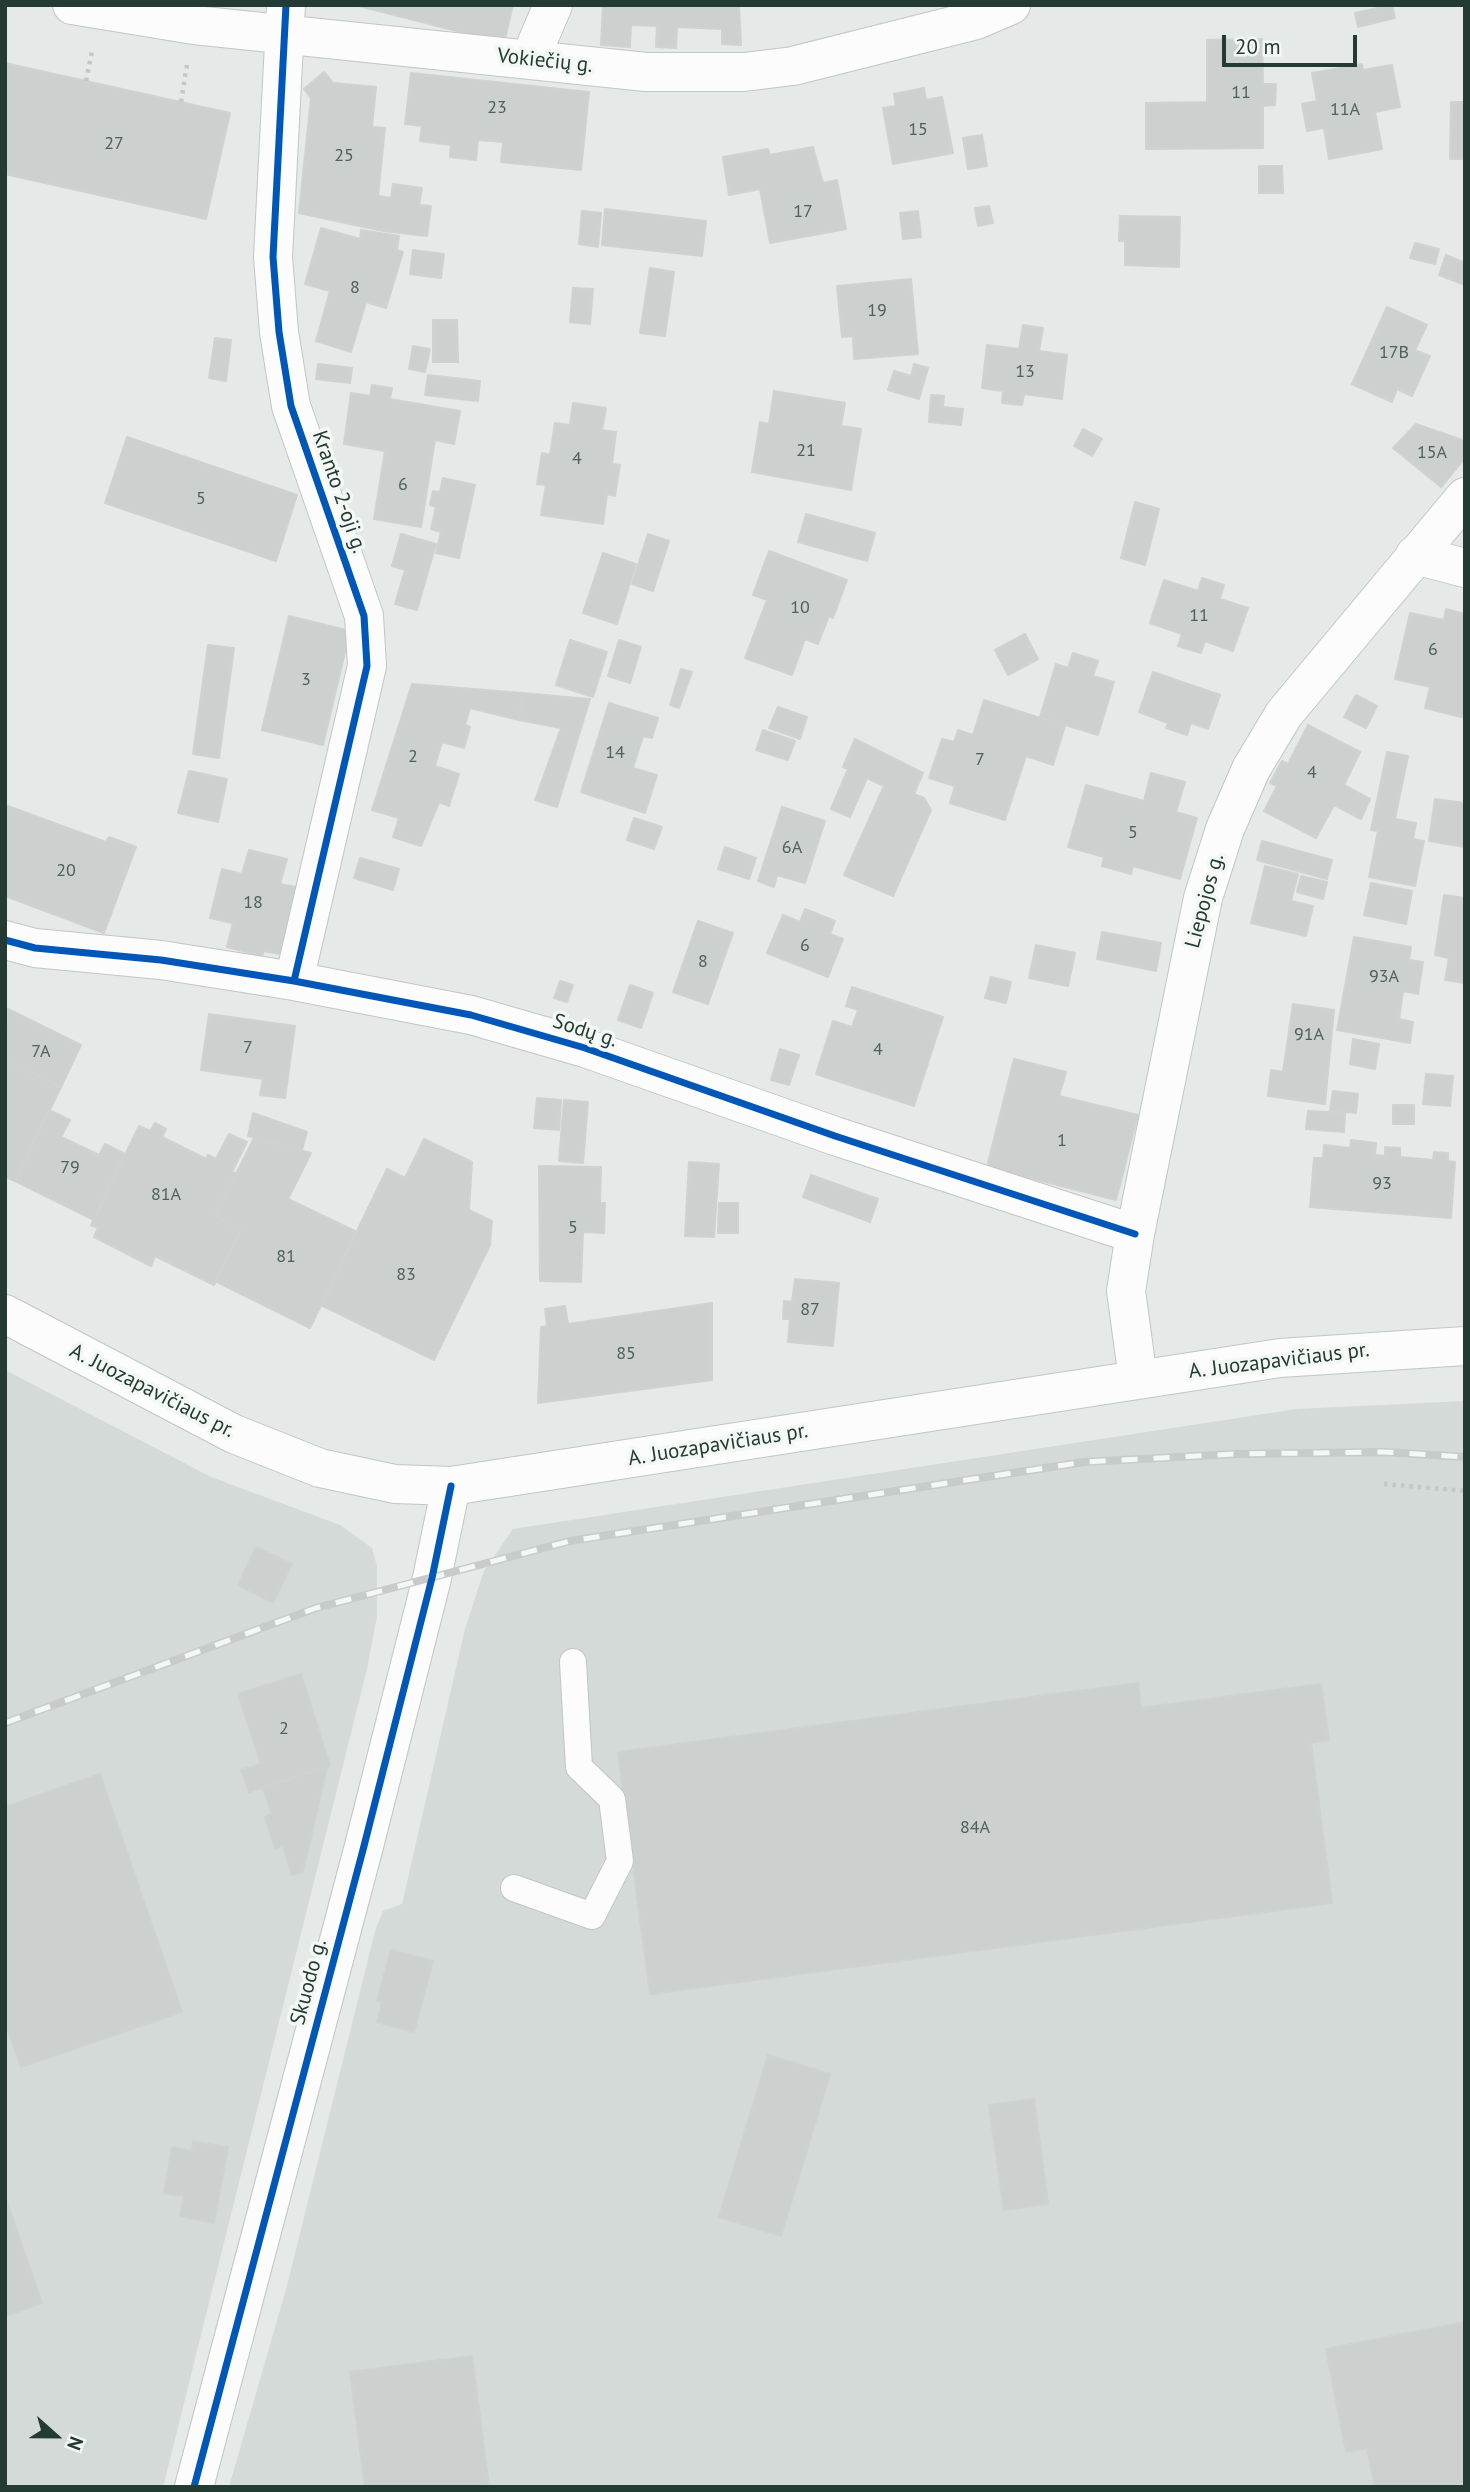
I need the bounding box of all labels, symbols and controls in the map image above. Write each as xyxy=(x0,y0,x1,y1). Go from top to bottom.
scale bar xyxy=(1225,21,1360,65)
text: 20 m xyxy=(1235,33,1281,60)
street label: Vokiečių g. xyxy=(496,43,594,79)
house number: 11 xyxy=(1231,82,1251,104)
house number: 23 xyxy=(487,97,507,119)
house number: 11A xyxy=(1330,99,1360,121)
house number: 15 xyxy=(908,119,928,141)
house number: 27 xyxy=(104,133,124,155)
house number: 25 xyxy=(334,145,354,167)
house number: 17 xyxy=(793,201,813,223)
house number: 8 xyxy=(350,277,360,299)
house number: 19 xyxy=(867,300,887,322)
house number: 17B xyxy=(1379,342,1409,364)
house number: 13 xyxy=(1015,361,1035,383)
street label: Kranto 2-oji g. xyxy=(306,427,372,557)
house number: 21 xyxy=(796,440,816,462)
house number: 15A xyxy=(1417,442,1447,464)
house number: 4 xyxy=(572,448,582,470)
house number: 6 xyxy=(398,474,408,496)
house number: 5 xyxy=(196,488,206,510)
house number: 10 xyxy=(790,597,810,619)
house number: 11 xyxy=(1189,605,1209,627)
house number: 6 xyxy=(1428,639,1438,661)
house number: 3 xyxy=(301,669,311,691)
house number: 14 xyxy=(605,742,625,764)
house number: 2 xyxy=(408,746,418,768)
house number: 7 xyxy=(975,749,985,771)
house number: 4 xyxy=(1307,762,1317,784)
house number: 5 xyxy=(1128,822,1138,844)
house number: 6A xyxy=(782,837,802,859)
street label: Liepojos g. xyxy=(1180,851,1230,951)
house number: 20 xyxy=(56,860,76,882)
house number: 18 xyxy=(243,892,263,914)
house number: 6 xyxy=(800,935,810,957)
house number: 8 xyxy=(698,951,708,973)
house number: 93A xyxy=(1369,966,1399,988)
street label: Sodų g. xyxy=(550,1009,620,1053)
house number: 91A xyxy=(1294,1024,1324,1046)
house number: 7 xyxy=(243,1037,253,1059)
house number: 4 xyxy=(873,1039,883,1061)
house number: 7A xyxy=(31,1041,51,1063)
house number: 1 xyxy=(1057,1130,1067,1152)
house number: 79 xyxy=(60,1157,80,1179)
house number: 93 xyxy=(1372,1173,1392,1195)
house number: 81A xyxy=(151,1184,181,1206)
house number: 5 xyxy=(568,1217,578,1239)
house number: 81 xyxy=(276,1246,296,1268)
house number: 83 xyxy=(396,1264,416,1286)
house number: 87 xyxy=(800,1299,820,1321)
street label: A. Juozapavičiaus pr. xyxy=(1187,1337,1371,1385)
street label: A. Juozapavičiaus pr. xyxy=(65,1339,239,1443)
house number: 85 xyxy=(616,1343,636,1365)
street label: A. Juozapavičiaus pr. xyxy=(626,1418,810,1472)
house number: 2 xyxy=(279,1718,289,1740)
house number: 84A xyxy=(960,1817,990,1839)
street label: Skuodo g. xyxy=(285,1936,333,2028)
north arrow xyxy=(21,2401,91,2471)
text: N xyxy=(62,2433,89,2454)

